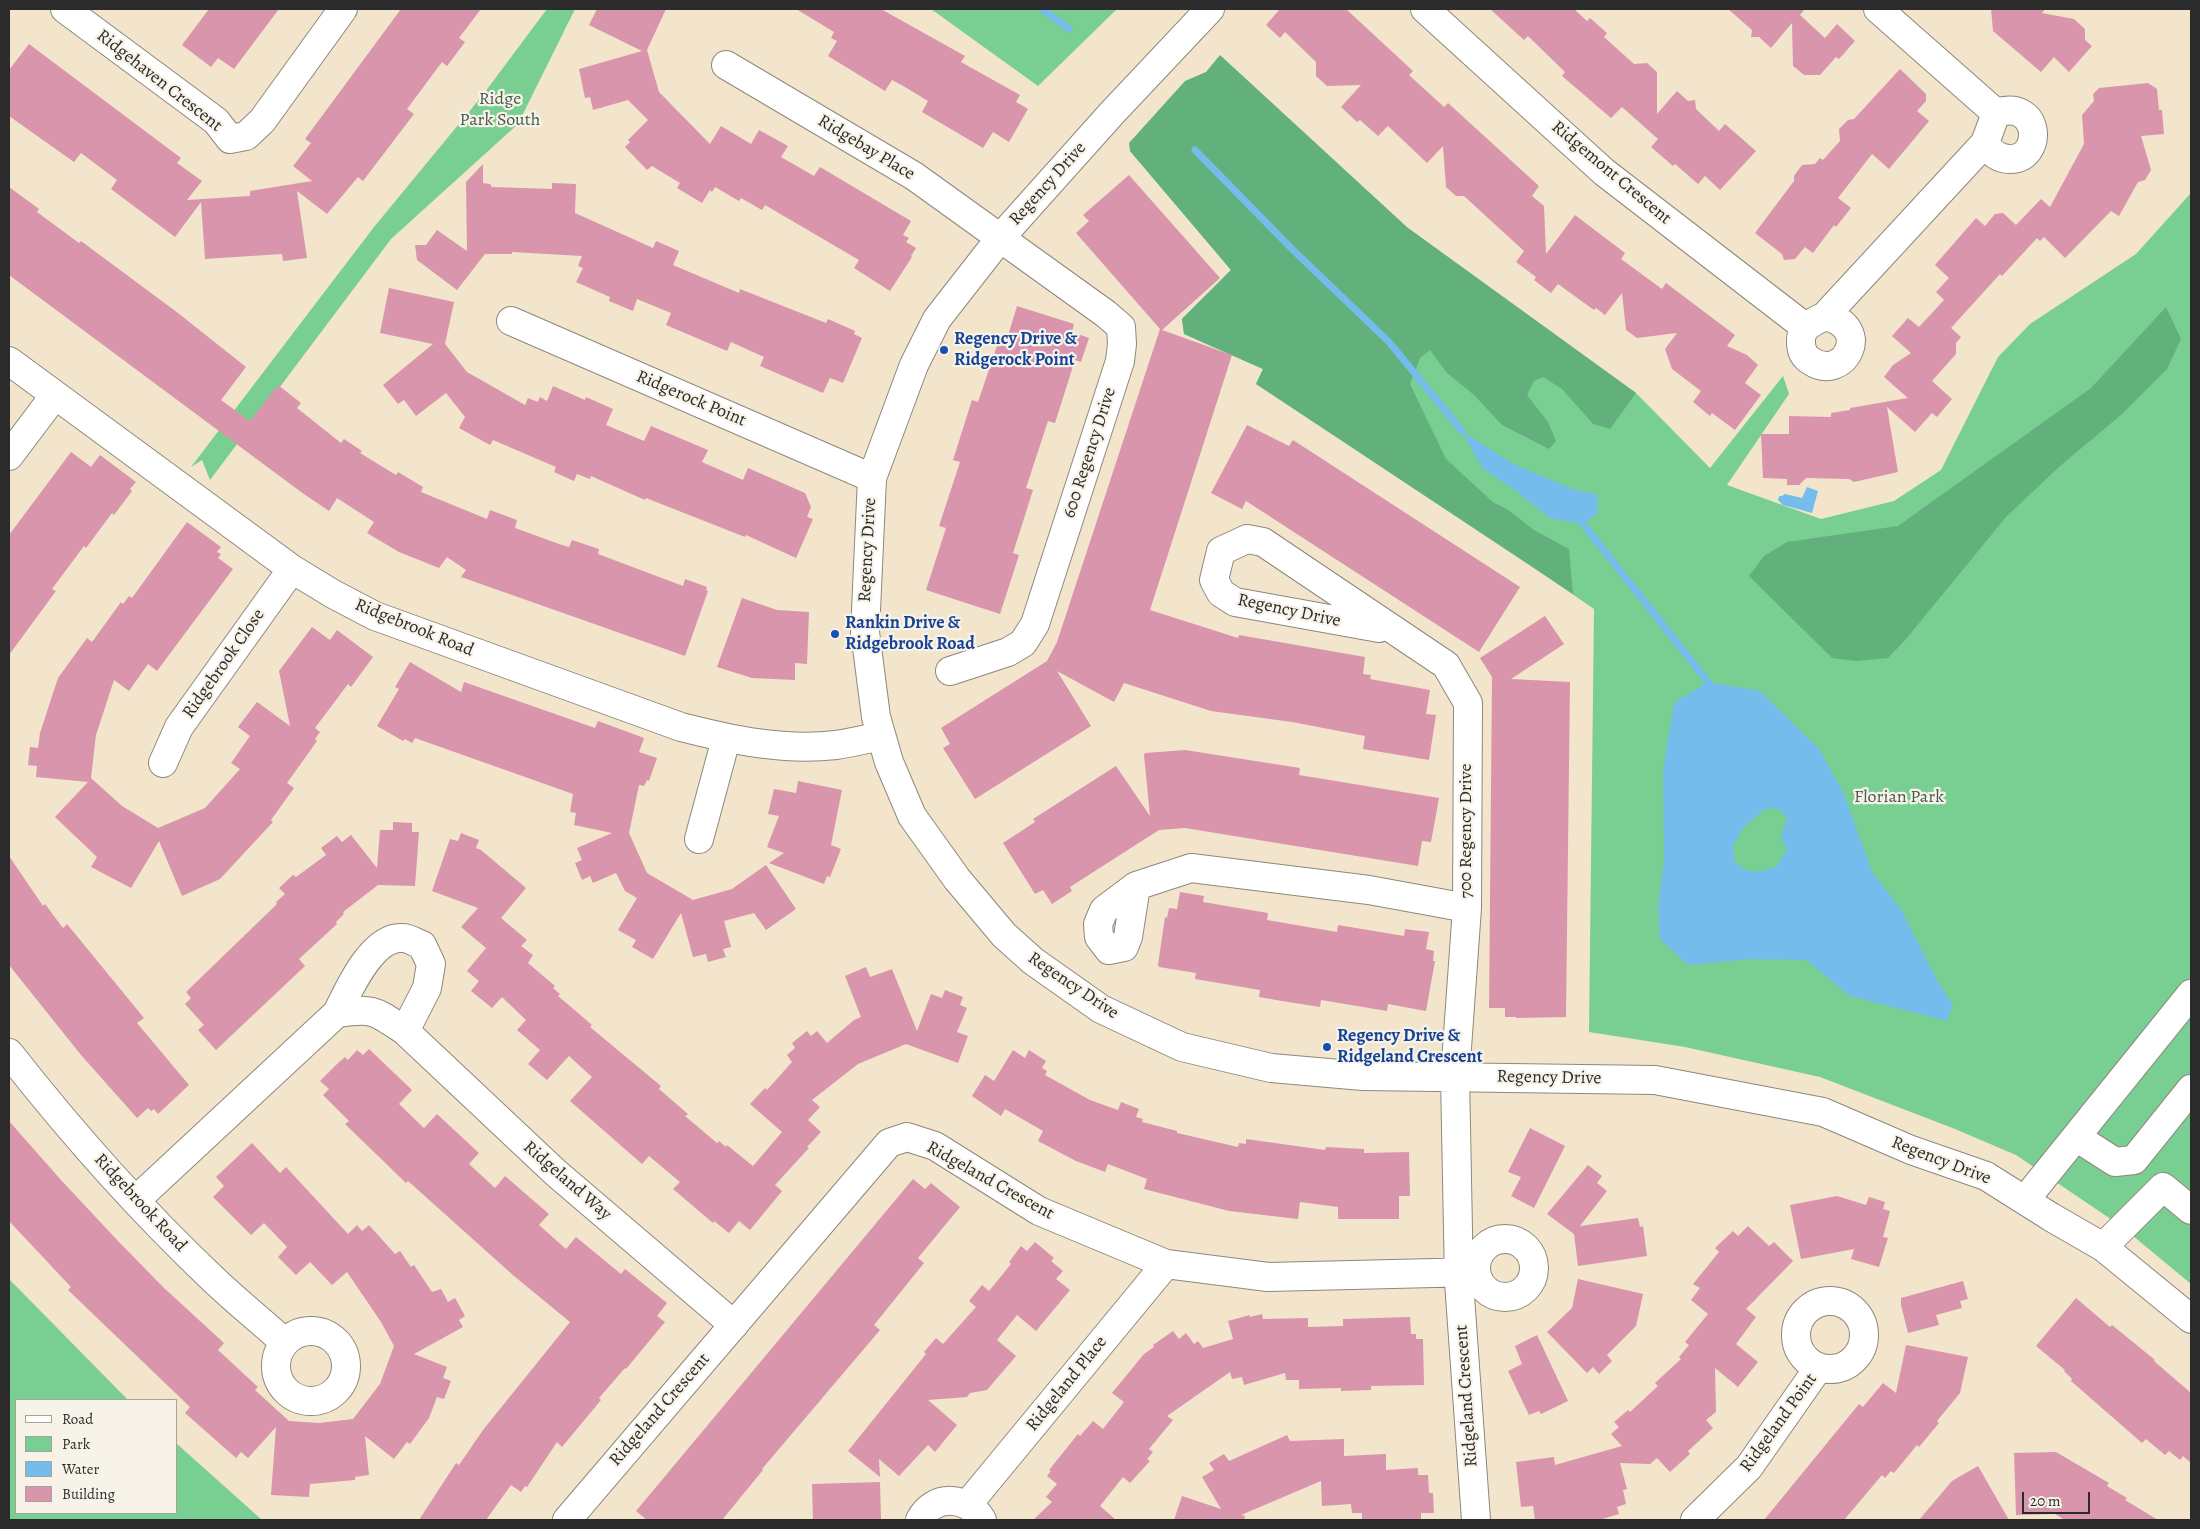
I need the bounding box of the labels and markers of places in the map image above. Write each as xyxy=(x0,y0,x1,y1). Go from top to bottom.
place label: Regency Drive & Ridgerock Point xyxy=(954,329,1077,372)
marker: Regency Drive & Ridgerock Point xyxy=(938,344,950,356)
place label: Rankin Drive & Ridgebrook Road xyxy=(845,613,975,656)
marker: Rankin Drive & Ridgebrook Road xyxy=(829,628,841,640)
place label: Regency Drive & Ridgeland Crescent xyxy=(1337,1026,1483,1068)
marker: Regency Drive & Ridgeland Crescent xyxy=(1321,1041,1333,1053)

